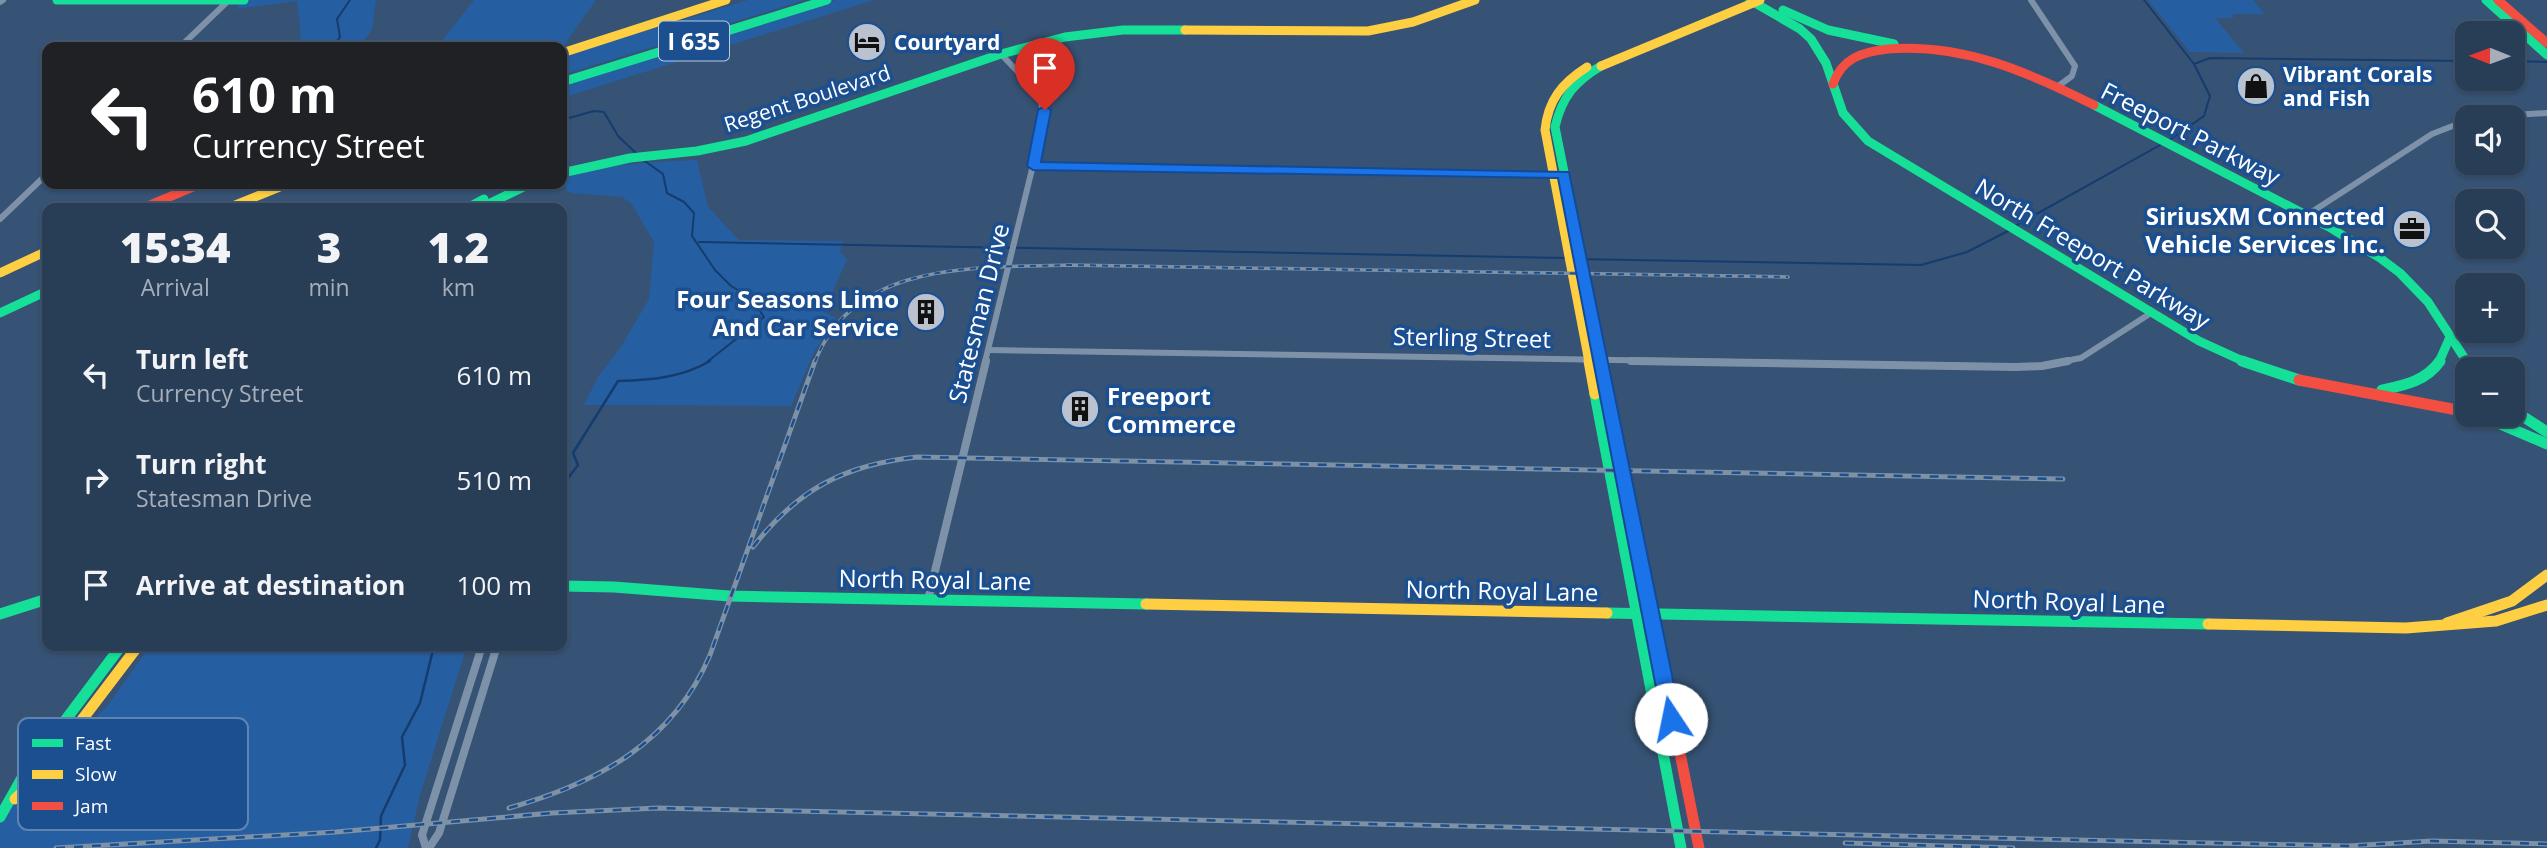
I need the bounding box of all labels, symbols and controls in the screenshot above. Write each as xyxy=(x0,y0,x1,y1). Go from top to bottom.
hotel icon: Courtyard xyxy=(846,21,888,63)
north arrow xyxy=(2455,21,2525,91)
map controls xyxy=(2455,21,2525,427)
road number: I 635 xyxy=(659,22,729,60)
place label: Courtyard xyxy=(894,28,1000,56)
pin xyxy=(1015,38,1075,110)
icon: arrive xyxy=(1026,49,1064,87)
street label: Regent Boulevard xyxy=(720,58,894,138)
place label: Vibrant Corals and Fish xyxy=(2283,60,2432,112)
text: 610 m xyxy=(192,61,337,127)
shop icon: Vibrant Corals and Fish xyxy=(2235,65,2277,107)
icon: left xyxy=(77,70,168,161)
street label: Freeport Parkway xyxy=(2096,74,2287,193)
button: sound xyxy=(2455,105,2525,175)
text: Currency Street xyxy=(192,124,425,167)
street label: North Freeport Parkway xyxy=(1969,170,2218,337)
button: search xyxy=(2455,189,2525,259)
place label: SiriusXM Connected Vehicle Services Inc. xyxy=(2145,199,2385,260)
office icon: SiriusXM Connected Vehicle Services Inc. xyxy=(2391,208,2433,250)
text: 15:34 xyxy=(120,218,231,275)
text: 3 xyxy=(317,218,341,275)
text: 1.2 xyxy=(428,218,489,275)
street label: Statesman Drive xyxy=(940,220,1016,406)
text: Arrival xyxy=(141,271,210,303)
text: min xyxy=(308,271,350,303)
text: km xyxy=(442,271,475,303)
button: + xyxy=(2455,273,2525,343)
place label: Four Seasons Limo And Car Service xyxy=(676,282,899,343)
building icon: Four Seasons Limo And Car Service xyxy=(905,291,947,333)
street label: Sterling Street xyxy=(1393,319,1551,355)
text: Turn left xyxy=(136,341,248,377)
icon: left xyxy=(77,356,115,394)
text: 610 m xyxy=(457,357,532,393)
button: − xyxy=(2455,357,2525,427)
text: Currency Street xyxy=(136,377,303,409)
place label: Freeport Commerce xyxy=(1107,379,1236,440)
building icon: Freeport Commerce xyxy=(1059,388,1101,430)
text: Turn right xyxy=(136,446,267,482)
icon: right xyxy=(77,461,115,499)
text: 510 m xyxy=(457,462,532,498)
text: Statesman Drive xyxy=(136,482,312,514)
street label: North Royal Lane xyxy=(838,561,1032,597)
icon: arrive xyxy=(77,566,115,604)
text: Arrive at destination xyxy=(136,567,405,603)
text: 100 m xyxy=(457,567,532,603)
street label: North Royal Lane xyxy=(1405,572,1599,608)
street label: North Royal Lane xyxy=(1972,581,2166,621)
position arrow xyxy=(1634,682,1708,756)
legend xyxy=(18,718,248,830)
text: Fast xyxy=(75,730,111,756)
text: Slow xyxy=(75,761,117,787)
text: Jam xyxy=(73,793,108,819)

